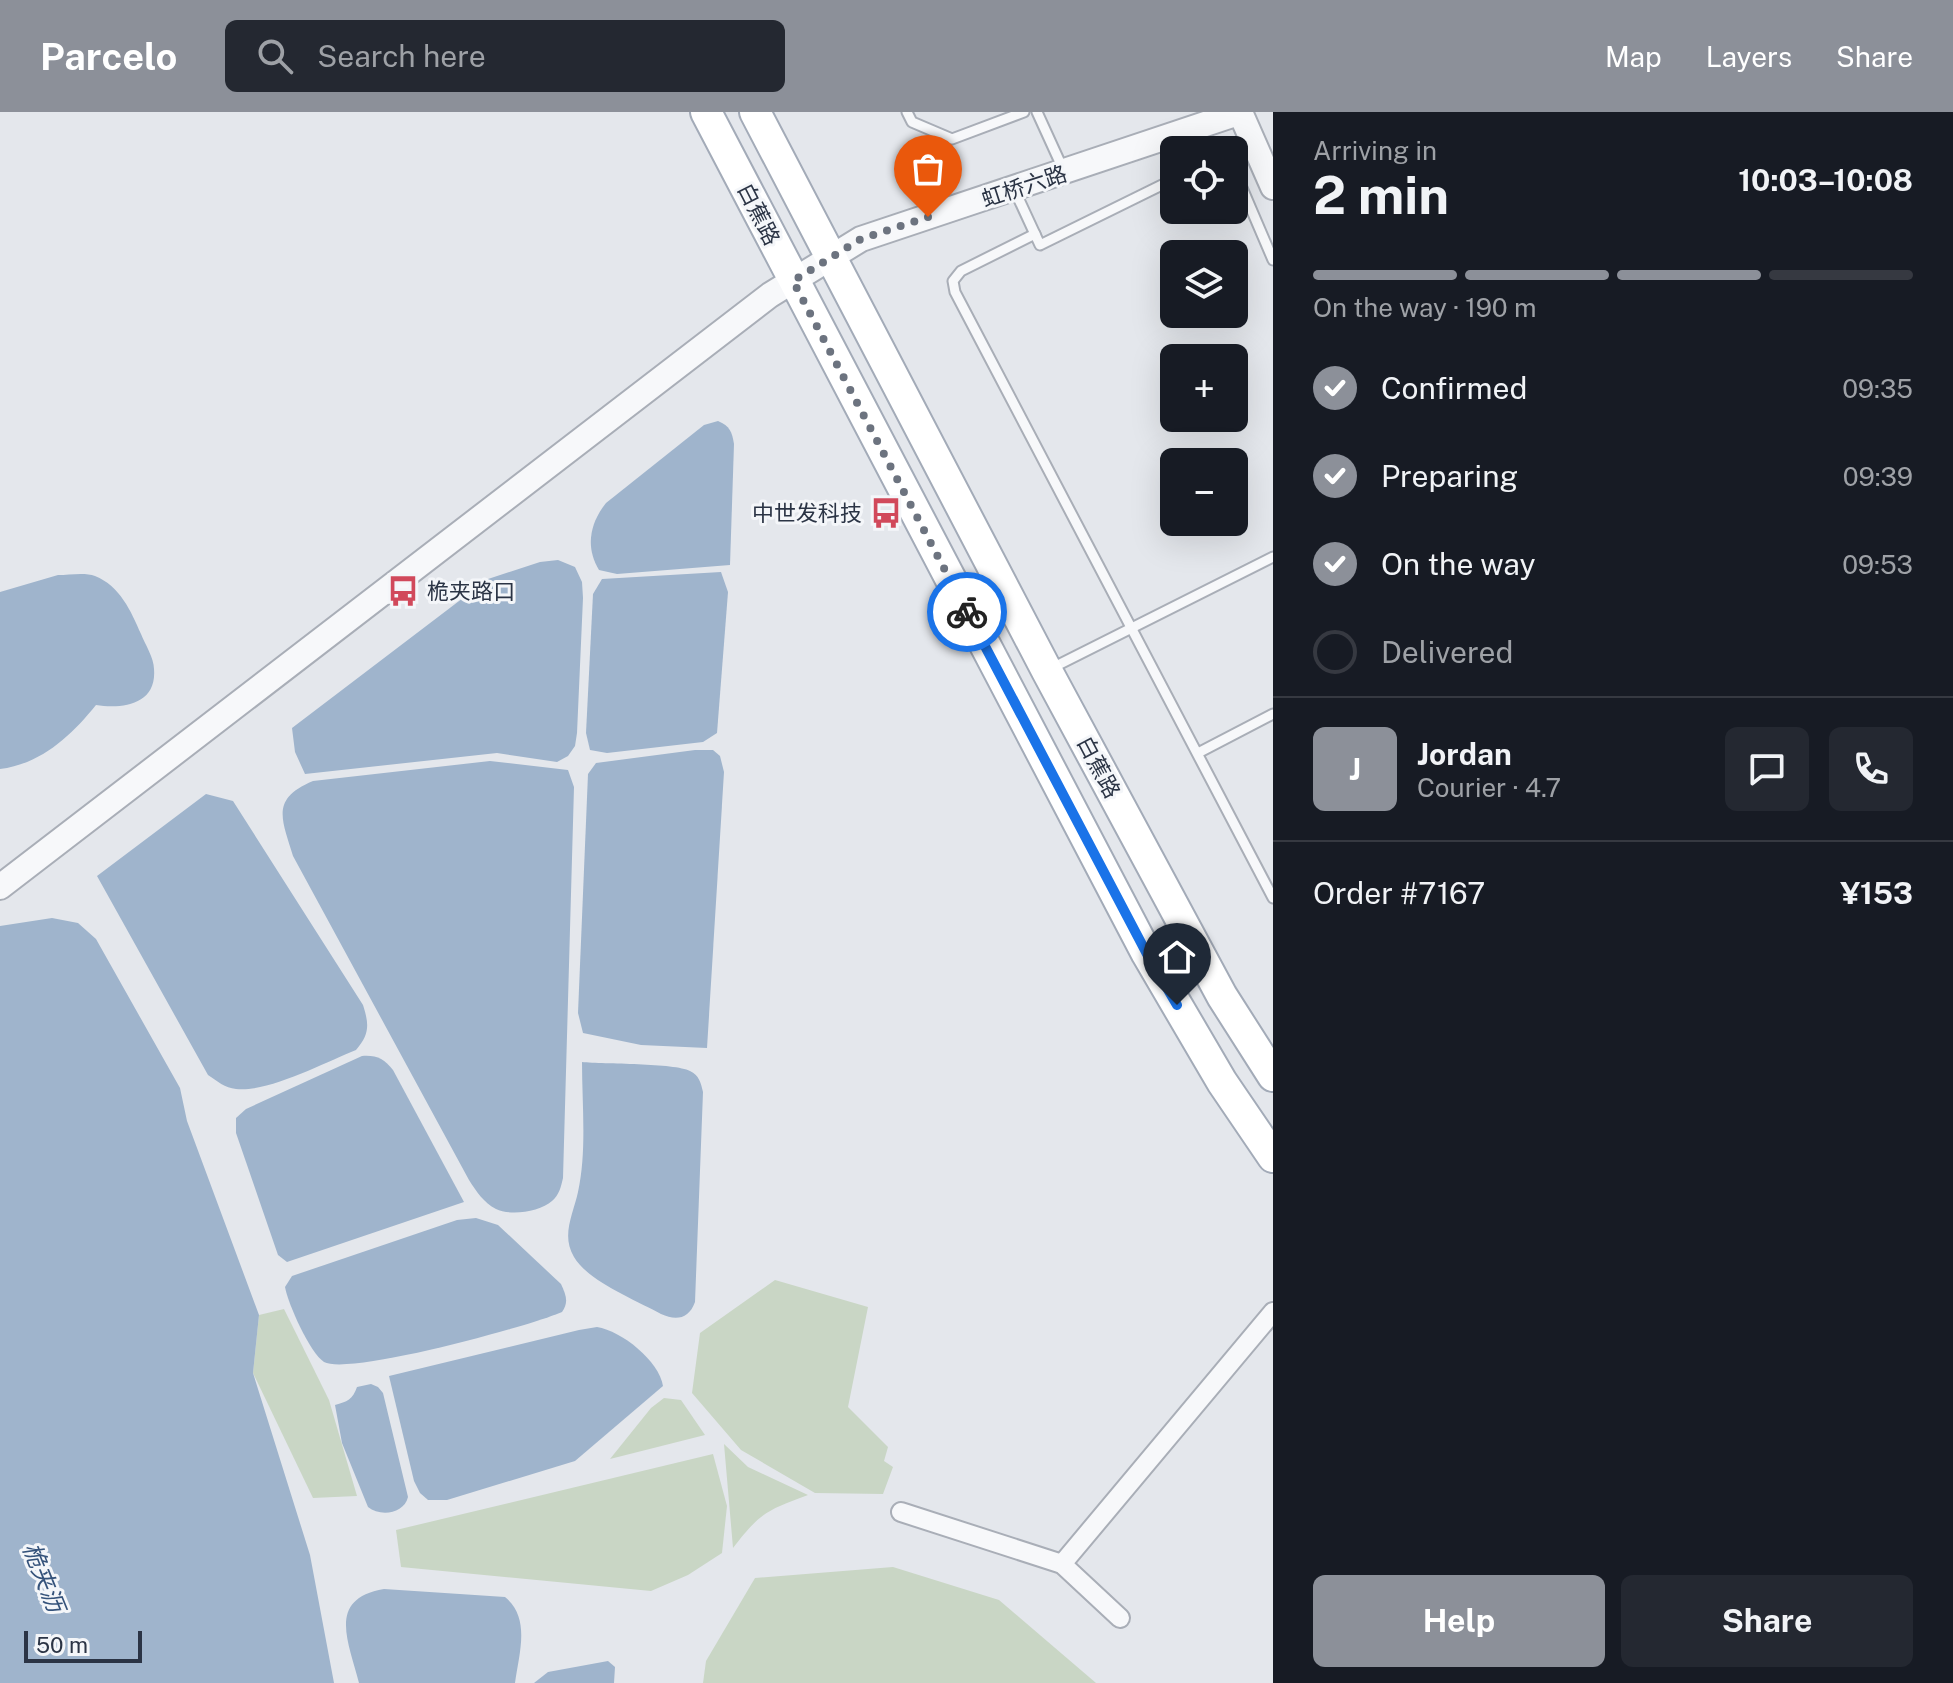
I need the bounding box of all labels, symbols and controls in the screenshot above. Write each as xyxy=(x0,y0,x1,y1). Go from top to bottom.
search box xyxy=(225,20,785,92)
text: Parcelo xyxy=(40,34,177,79)
icon: search xyxy=(253,34,297,78)
text: Search here xyxy=(317,38,486,74)
text: Map xyxy=(1605,40,1662,73)
text: Layers xyxy=(1706,40,1792,73)
text: Share xyxy=(1836,40,1913,73)
pin xyxy=(894,135,962,217)
text: Arriving in xyxy=(1313,135,1437,166)
map controls xyxy=(1160,136,1248,536)
button: locate xyxy=(1160,136,1248,224)
icon: bag xyxy=(906,147,950,191)
street label: 虹桥六路 xyxy=(978,160,1070,212)
text: 10:03–10:08 xyxy=(1738,162,1913,198)
text: 2 min xyxy=(1313,165,1449,226)
street label: 白蕉路 xyxy=(732,179,786,249)
button: layers xyxy=(1160,240,1248,328)
text: On the way · 190 m xyxy=(1313,292,1537,323)
button: + xyxy=(1160,344,1248,432)
icon: check xyxy=(1313,366,1357,410)
text: Confirmed xyxy=(1381,370,1527,406)
text: 09:35 xyxy=(1842,373,1913,404)
button: − xyxy=(1160,448,1248,536)
icon: check xyxy=(1313,454,1357,498)
text: Preparing xyxy=(1381,458,1518,494)
text: 09:39 xyxy=(1843,461,1913,492)
bus stop icon: 中世发科技 xyxy=(869,496,903,530)
place label: 中世发科技 xyxy=(752,500,862,526)
icon: check xyxy=(1313,542,1357,586)
text: On the way xyxy=(1381,546,1535,582)
text: 09:53 xyxy=(1842,549,1913,580)
courier xyxy=(927,572,1007,652)
bus stop icon: 桅夹路口 xyxy=(386,574,420,608)
place label: 桅夹路口 xyxy=(427,578,515,604)
icon: bike xyxy=(945,590,989,634)
text: Delivered xyxy=(1381,634,1513,670)
button: chat xyxy=(1725,727,1809,811)
button: phone xyxy=(1829,727,1913,811)
street label: 白蕉路 xyxy=(1072,732,1126,802)
text: Jordan xyxy=(1417,736,1512,772)
text: J xyxy=(1349,751,1361,787)
text: Courier · 4.7 xyxy=(1417,772,1561,803)
text: Order #7167 xyxy=(1313,875,1485,911)
text: ¥153 xyxy=(1840,875,1913,911)
pin xyxy=(1143,923,1211,1005)
icon: home xyxy=(1155,935,1199,979)
water label: 桅夹沥 xyxy=(18,1538,72,1619)
button: Help xyxy=(1313,1575,1605,1667)
button: Share xyxy=(1621,1575,1913,1667)
scale bar xyxy=(24,1627,142,1663)
text: 50 m xyxy=(36,1632,88,1658)

